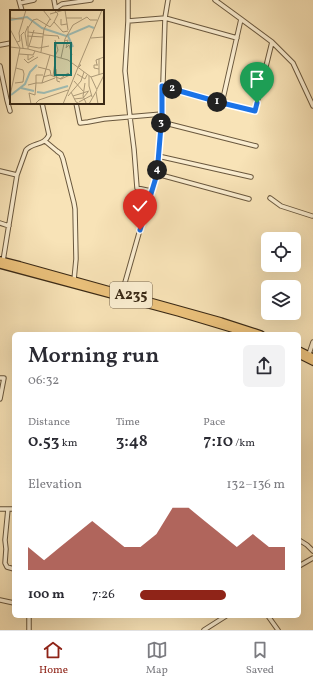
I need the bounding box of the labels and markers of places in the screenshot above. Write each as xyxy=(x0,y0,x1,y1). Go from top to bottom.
pin xyxy=(240,62,274,103)
pin: 2 xyxy=(162,79,182,99)
pin: 1 xyxy=(207,92,227,112)
pin: 3 xyxy=(151,113,171,133)
pin: 4 xyxy=(147,160,167,180)
pin xyxy=(123,189,157,230)

